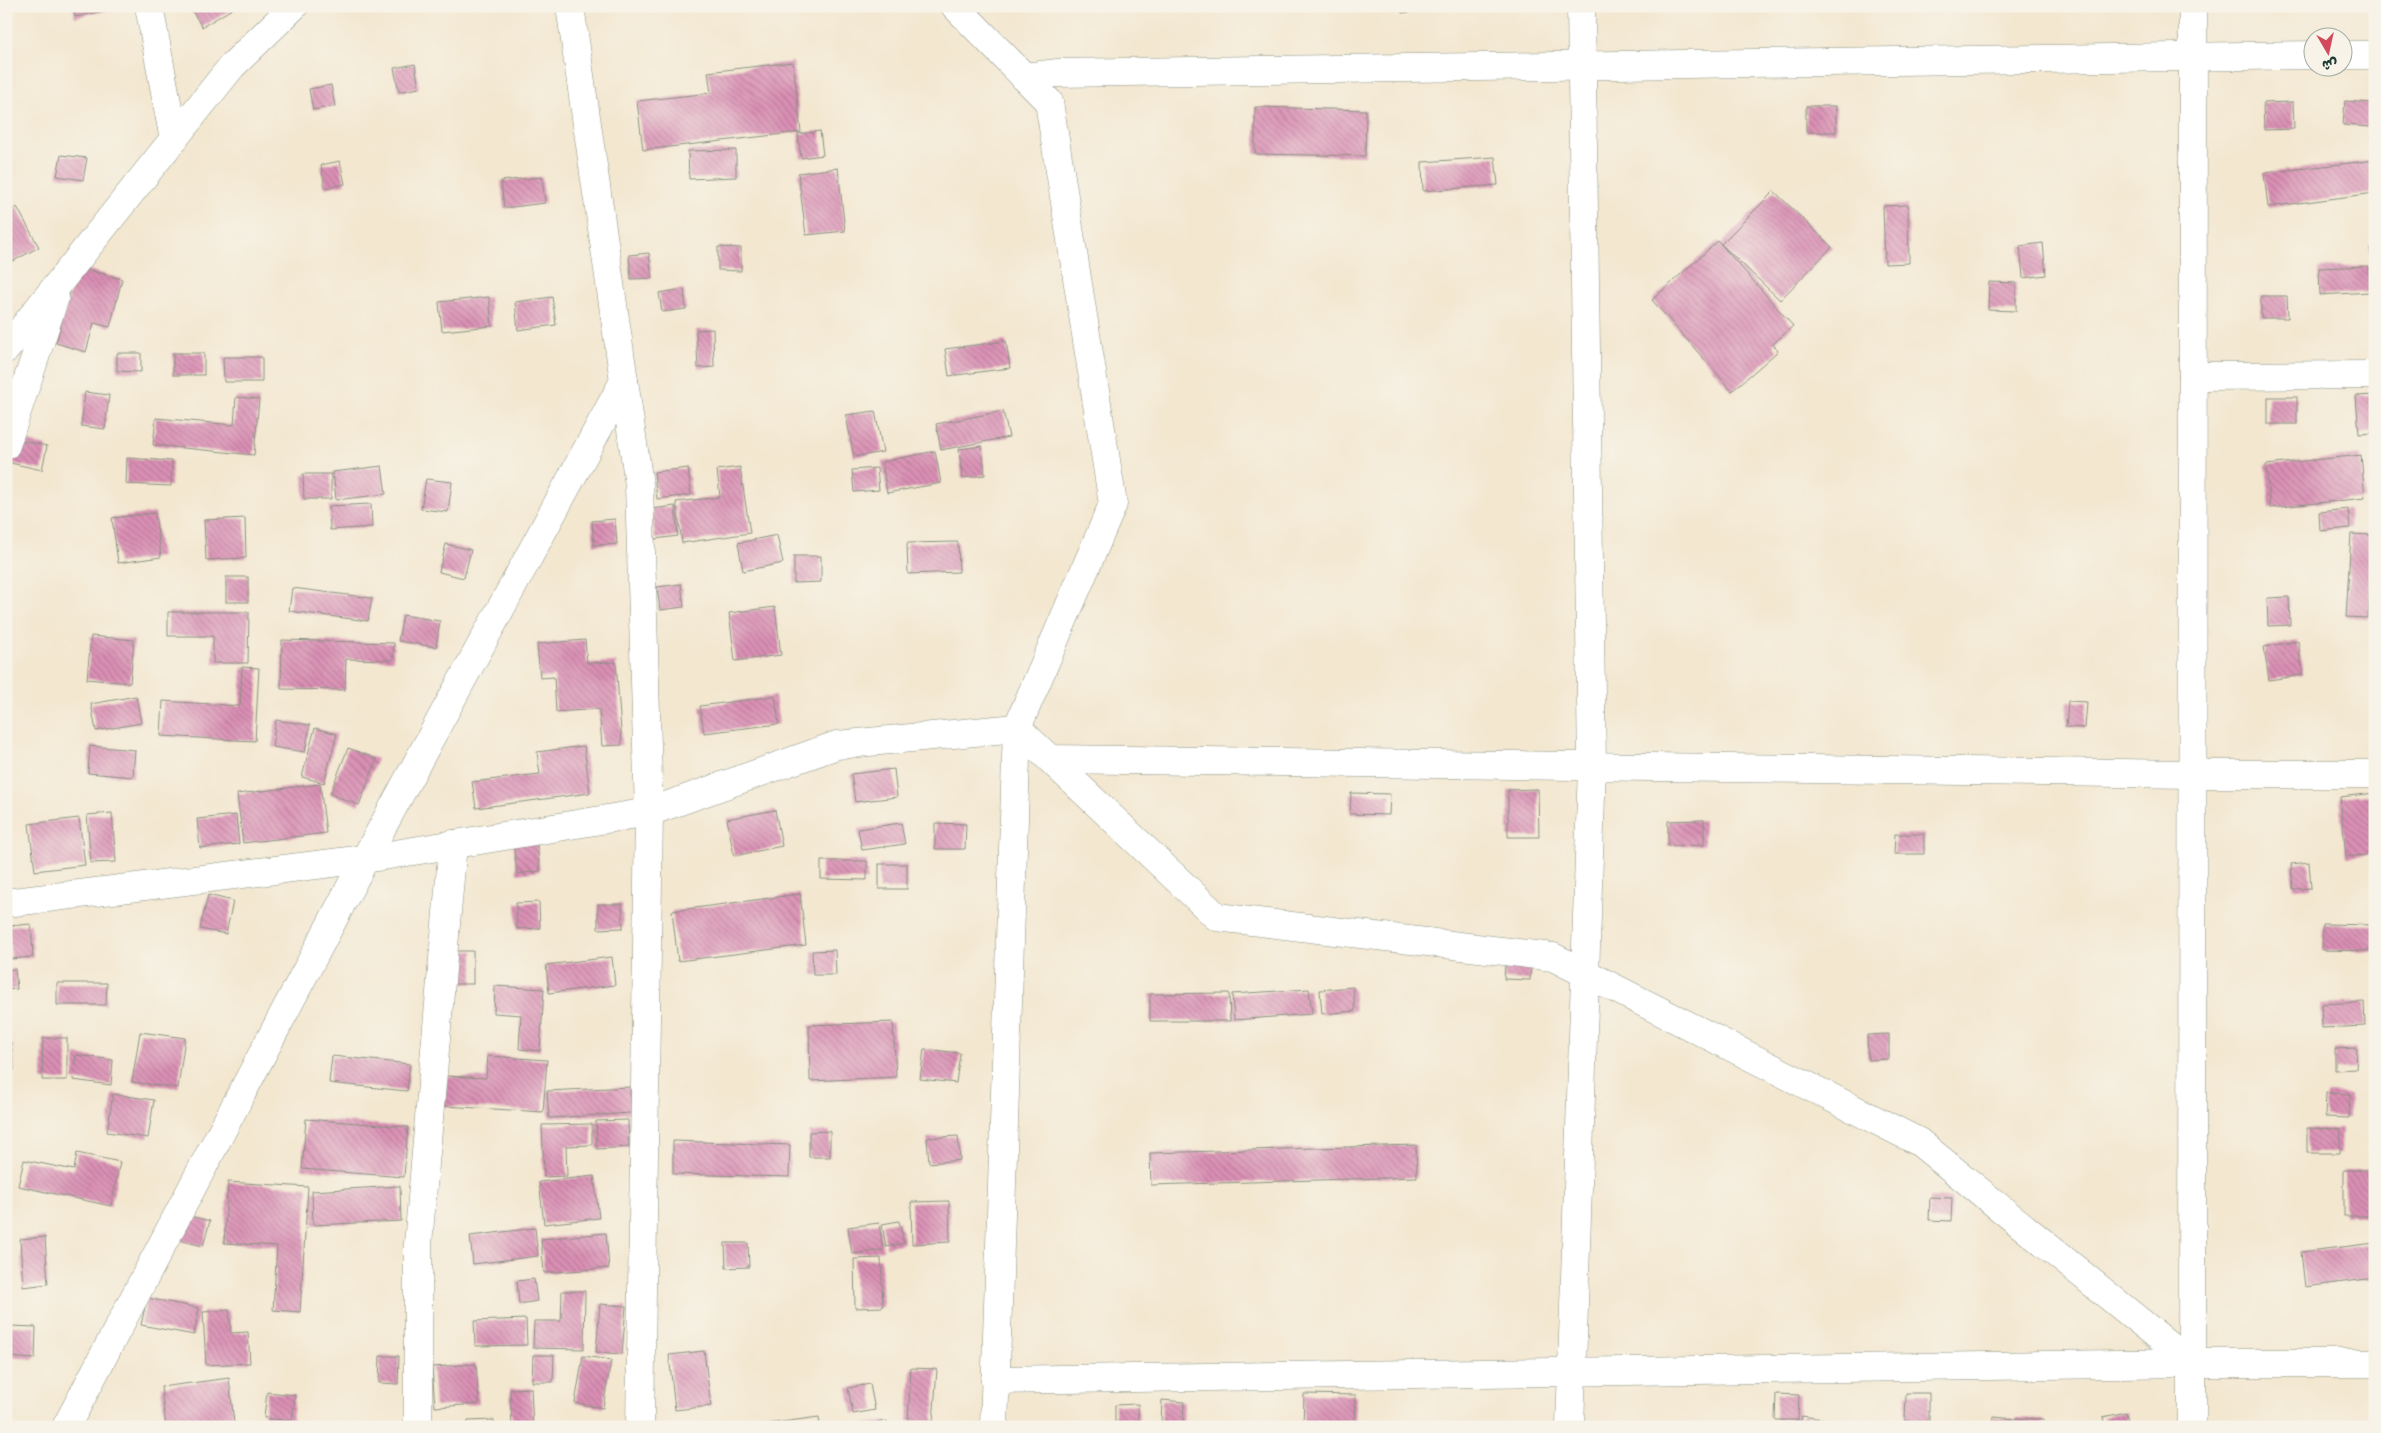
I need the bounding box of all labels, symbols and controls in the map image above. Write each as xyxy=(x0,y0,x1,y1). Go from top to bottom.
north arrow xyxy=(2304,28,2354,78)
text: ش xyxy=(2321,55,2339,76)

